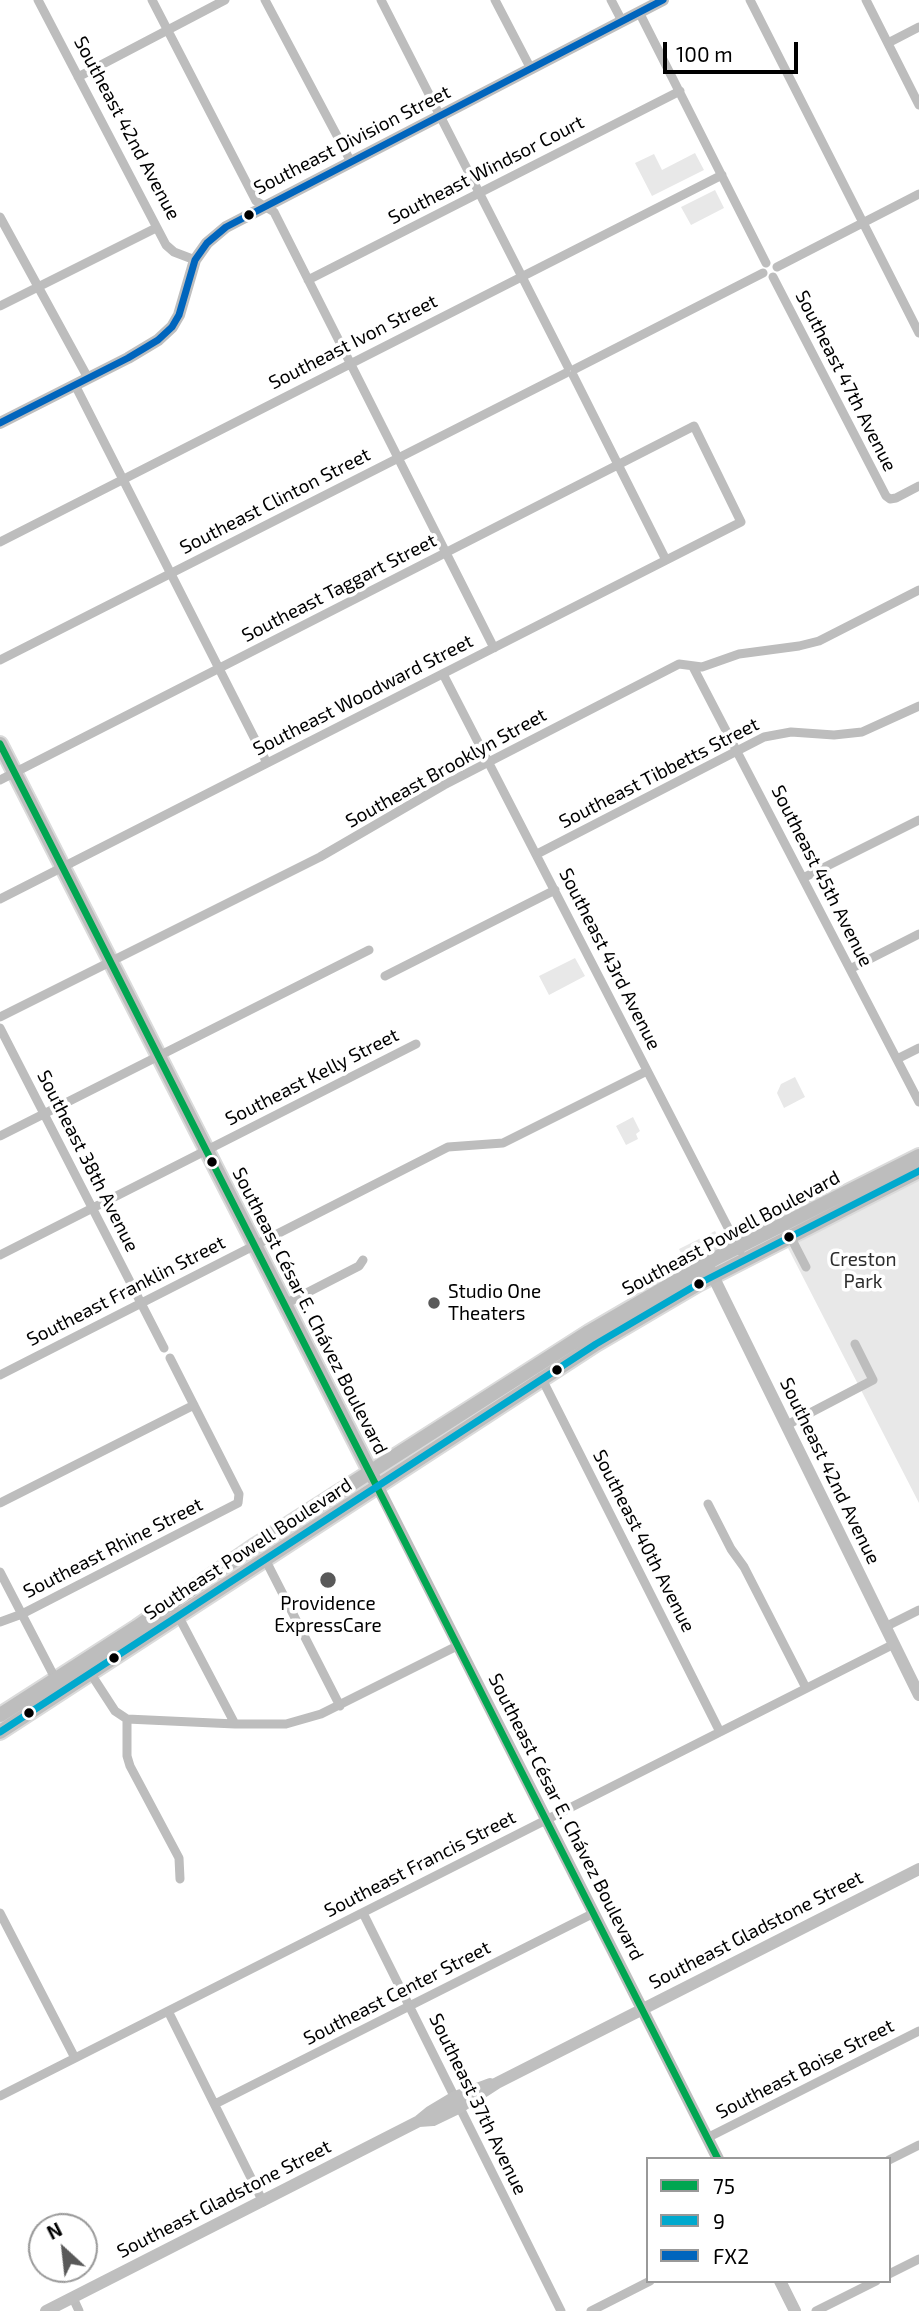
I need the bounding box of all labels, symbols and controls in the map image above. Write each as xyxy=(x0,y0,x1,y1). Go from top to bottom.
scale bar xyxy=(667,28,802,72)
street label: Southeast 42nd Avenue xyxy=(69,32,185,224)
text: 100 m xyxy=(676,41,733,66)
street label: Southeast Division Street xyxy=(250,80,454,200)
street label: Southeast Windsor Court xyxy=(384,111,588,229)
unlabelled marker xyxy=(242,208,256,222)
street label: Southeast 47th Avenue xyxy=(790,287,902,475)
street label: Southeast Ivon Street xyxy=(265,290,441,394)
street label: Southeast Clinton Street xyxy=(176,443,374,559)
street label: Southeast Taggart Street xyxy=(238,529,440,647)
street label: Southeast Woodward Street xyxy=(249,629,477,761)
street label: Southeast Brooklyn Street xyxy=(342,703,550,833)
street label: Southeast Tibbetts Street xyxy=(555,713,763,833)
street label: Southeast 45th Avenue xyxy=(766,782,878,970)
street label: Southeast 43rd Avenue xyxy=(554,864,666,1054)
street label: Southeast Kelly Street xyxy=(222,1023,402,1131)
street label: Southeast 38th Avenue xyxy=(32,1066,144,1256)
unlabelled marker xyxy=(205,1155,219,1169)
street label: Southeast César E. Chávez Boulevard xyxy=(227,1164,393,1458)
street label: Southeast Powell Boulevard xyxy=(618,1166,844,1300)
unlabelled marker xyxy=(782,1230,796,1244)
street label: Southeast Franklin Street xyxy=(23,1231,229,1351)
park label: Creston Park xyxy=(829,1249,897,1293)
unlabelled marker xyxy=(692,1277,706,1291)
place label: Studio One Theaters xyxy=(448,1281,541,1325)
marker: Studio One Theaters xyxy=(426,1295,442,1311)
unlabelled marker xyxy=(550,1363,564,1377)
street label: Southeast 42nd Avenue xyxy=(775,1374,885,1568)
street label: Southeast 40th Avenue xyxy=(588,1446,700,1636)
street label: Southeast Powell Boulevard xyxy=(140,1473,356,1625)
street label: Southeast Rhine Street xyxy=(20,1493,206,1603)
marker: Providence ExpressCare xyxy=(318,1570,338,1590)
place label: Providence ExpressCare xyxy=(274,1593,382,1637)
unlabelled marker xyxy=(107,1651,121,1665)
street label: Southeast César E. Chávez Boulevard xyxy=(483,1670,649,1964)
unlabelled marker xyxy=(22,1706,36,1720)
street label: Southeast Francis Street xyxy=(320,1806,520,1922)
street label: Southeast Gladstone Street xyxy=(645,1866,867,1994)
street label: Southeast Center Street xyxy=(300,1936,494,2050)
street label: Southeast 37th Avenue xyxy=(424,2010,532,2198)
street label: Southeast Boise Street xyxy=(712,2014,898,2124)
street label: Southeast Gladstone Street xyxy=(113,2135,335,2263)
legend xyxy=(646,2157,891,2283)
text: 75 xyxy=(713,2173,735,2198)
text: 9 xyxy=(713,2208,725,2233)
north arrow xyxy=(28,2213,98,2283)
text: N xyxy=(43,2217,65,2244)
text: FX2 xyxy=(713,2243,749,2268)

